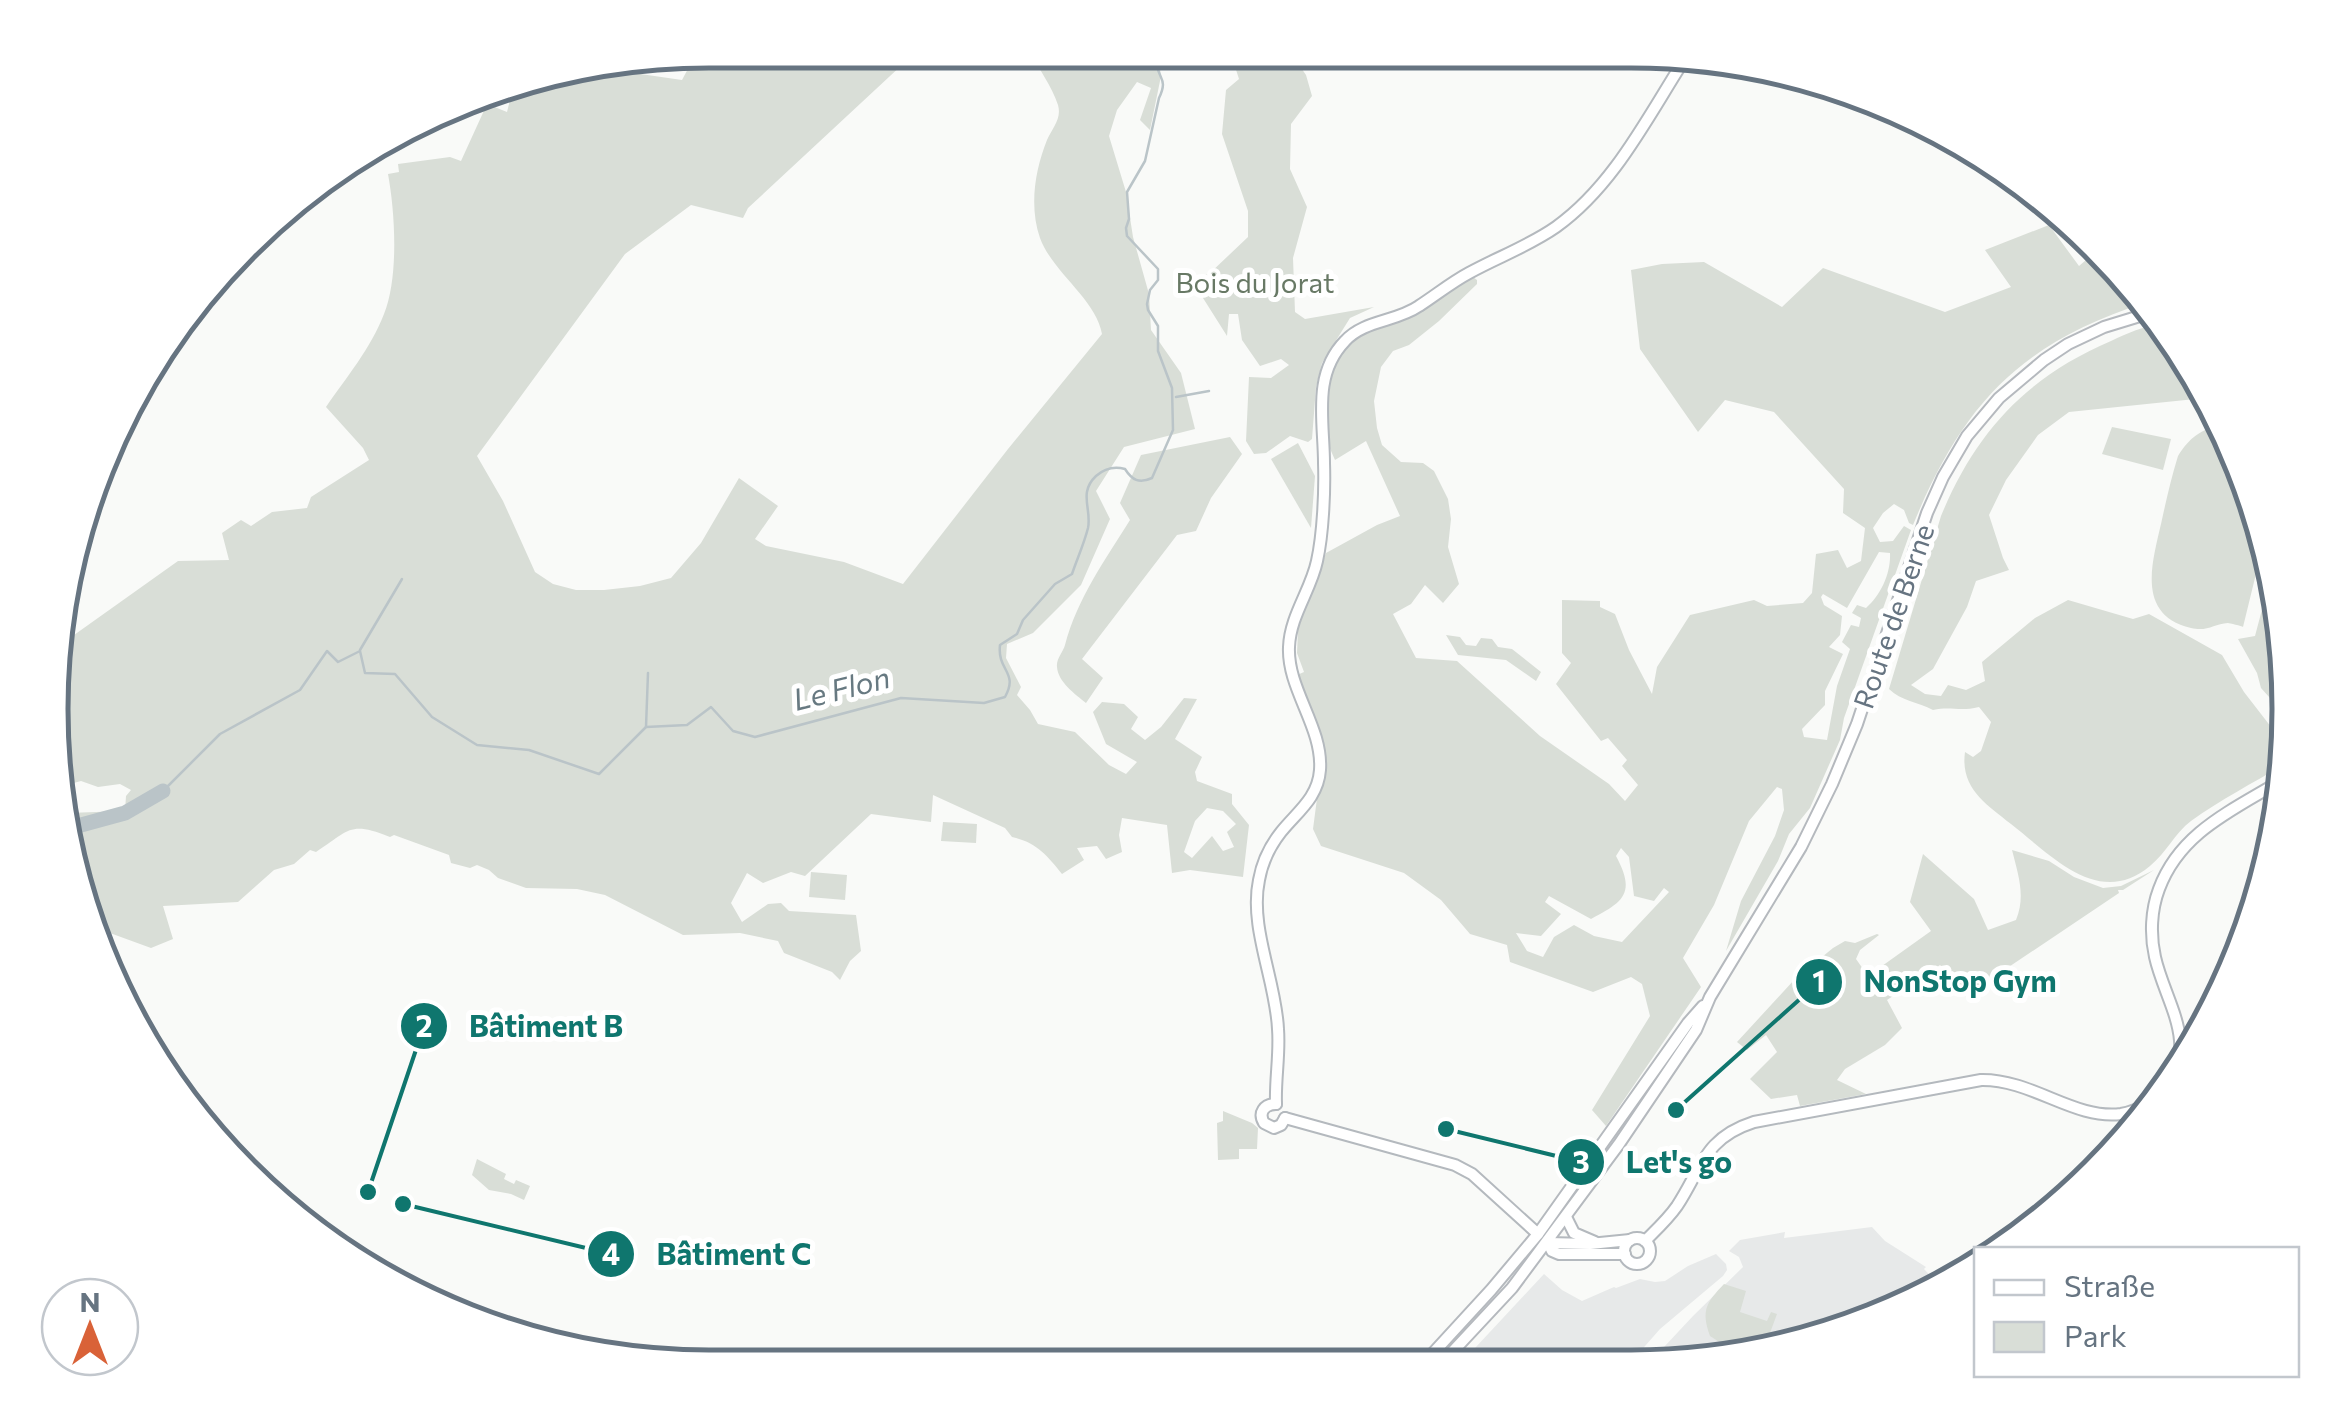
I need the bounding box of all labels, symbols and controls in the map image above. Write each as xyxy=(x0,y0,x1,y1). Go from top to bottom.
park label: Bois du Jorat xyxy=(1175,265,1335,299)
street label: Route de Berne xyxy=(1846,519,1940,713)
water label: Le Flon xyxy=(789,657,893,717)
callout: NonStop Gym xyxy=(1794,952,2077,1012)
text: 1 xyxy=(1812,961,1826,998)
text: NonStop Gym xyxy=(1863,961,2057,998)
callout: Bâtiment B xyxy=(399,996,643,1056)
text: 2 xyxy=(415,1006,433,1043)
text: Bâtiment B xyxy=(469,1006,623,1043)
callout: Let's go xyxy=(1556,1132,1752,1192)
text: 3 xyxy=(1572,1142,1590,1179)
text: Let's go xyxy=(1626,1142,1732,1179)
callout: Bâtiment C xyxy=(586,1224,831,1284)
text: 4 xyxy=(602,1234,620,1271)
text: Bâtiment C xyxy=(657,1234,811,1271)
legend xyxy=(1974,1247,2299,1377)
text: Straße xyxy=(2064,1266,2155,1303)
north arrow xyxy=(40,1277,140,1377)
text: N xyxy=(80,1284,101,1318)
text: Park xyxy=(2064,1316,2127,1353)

